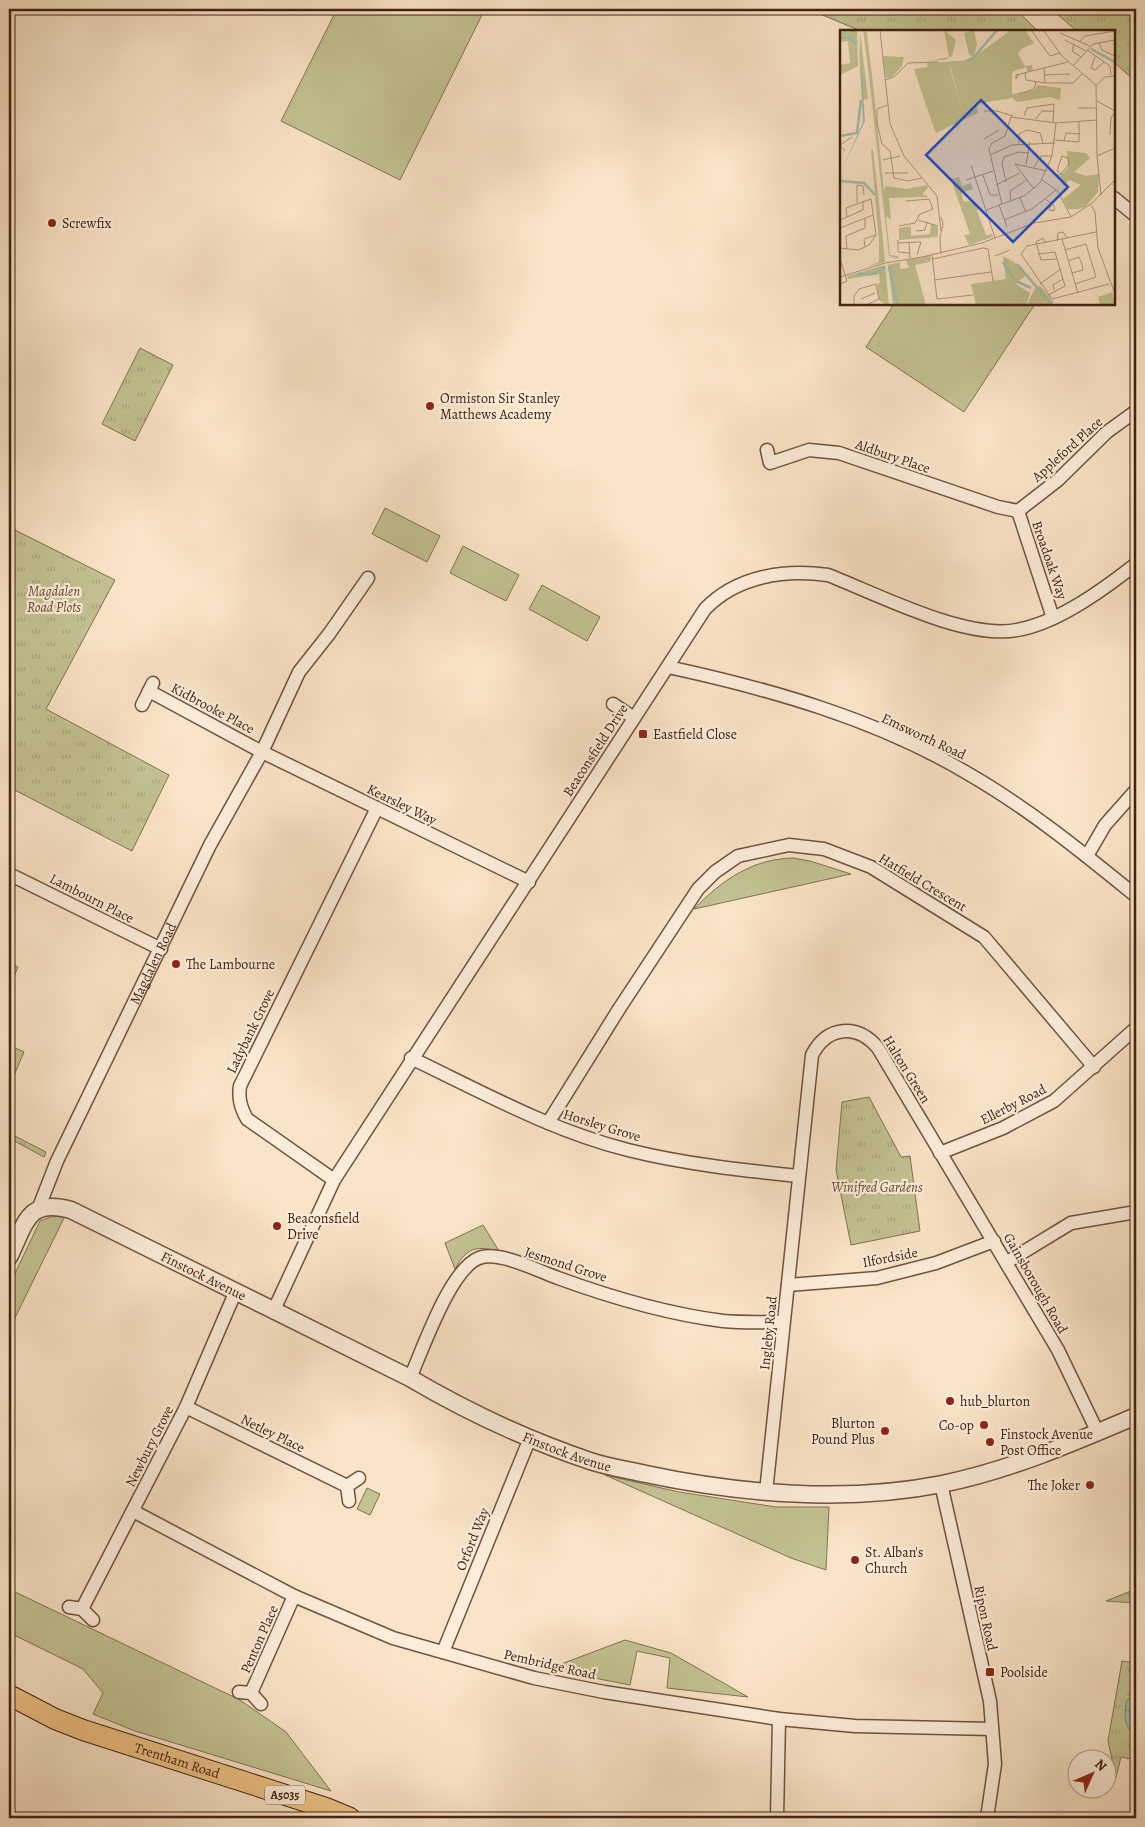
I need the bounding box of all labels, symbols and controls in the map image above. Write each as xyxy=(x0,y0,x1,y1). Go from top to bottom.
inset map xyxy=(840,30,1115,305)
place label: Screwfix xyxy=(62,214,112,233)
marker: Screwfix xyxy=(46,217,58,229)
place label: Ormiston Sir Stanley Matthews Academy xyxy=(440,389,561,424)
marker: Ormiston Sir Stanley Matthews Academy xyxy=(424,400,436,412)
street label: Appleford Place xyxy=(1027,413,1107,487)
street label: Aldbury Place xyxy=(852,435,933,478)
street label: Broadoak Way xyxy=(1027,518,1072,603)
park label: Magdalen Road Plots xyxy=(27,582,81,617)
street label: Kidbrooke Place xyxy=(168,678,258,738)
street label: Beaconsfield Drive xyxy=(558,700,632,800)
street label: Emsworth Road xyxy=(878,709,970,765)
place label: Eastfield Close xyxy=(653,725,737,744)
marker: Eastfield Close xyxy=(637,728,649,740)
street label: Kearsley Way xyxy=(364,779,440,830)
street label: Hatfield Crescent xyxy=(875,849,971,916)
street label: Lambourn Place xyxy=(46,869,137,928)
street label: Magdalen Road xyxy=(125,919,181,1008)
place label: The Lambourne xyxy=(186,955,275,974)
marker: The Lambourne xyxy=(170,958,182,970)
street label: Ladybank Grove xyxy=(222,986,279,1077)
street label: Halton Green xyxy=(878,1032,935,1107)
street label: Ellerby Road xyxy=(977,1079,1050,1129)
street label: Horsley Grove xyxy=(561,1105,643,1146)
park label: Winifred Gardens xyxy=(831,1178,923,1197)
place label: Beaconsfield Drive xyxy=(287,1209,360,1244)
marker: Beaconsfield Drive xyxy=(271,1220,283,1232)
street label: Gainsborough Road xyxy=(999,1229,1072,1337)
street label: Jesmond Grove xyxy=(522,1242,610,1287)
street label: Ilfordside xyxy=(861,1243,919,1272)
street label: Finstock Avenue xyxy=(157,1247,249,1305)
street label: Ingleby Road xyxy=(755,1295,782,1371)
place label: hub_blurton xyxy=(960,1392,1031,1411)
marker: hub_blurton xyxy=(944,1395,956,1407)
street label: Newbury Grove xyxy=(121,1402,178,1490)
street label: Netley Place xyxy=(238,1410,308,1457)
place label: Blurton Pound Plus xyxy=(811,1414,875,1449)
place label: Co-op xyxy=(939,1416,974,1435)
marker: Co-op xyxy=(978,1419,990,1431)
marker: Blurton Pound Plus xyxy=(879,1425,891,1437)
place label: Finstock Avenue Post Office xyxy=(1000,1425,1093,1460)
street label: Finstock Avenue xyxy=(519,1427,613,1476)
marker: Finstock Avenue Post Office xyxy=(984,1436,996,1448)
place label: The Joker xyxy=(1028,1476,1081,1495)
marker: The Joker xyxy=(1084,1479,1096,1491)
street label: Orford Way xyxy=(451,1504,494,1574)
place label: St. Alban's Church xyxy=(865,1543,923,1578)
marker: St. Alban's Church xyxy=(849,1554,861,1566)
street label: Ripon Road xyxy=(969,1584,1002,1653)
street label: Penton Place xyxy=(236,1602,283,1676)
street label: Pembridge Road xyxy=(502,1645,598,1684)
place label: Poolside xyxy=(1000,1663,1048,1682)
marker: Poolside xyxy=(984,1666,996,1678)
street label: Trentham Road xyxy=(132,1738,223,1783)
north arrow xyxy=(1068,1750,1118,1800)
text: N xyxy=(1091,1755,1111,1775)
road number: A5035 xyxy=(265,1786,305,1804)

